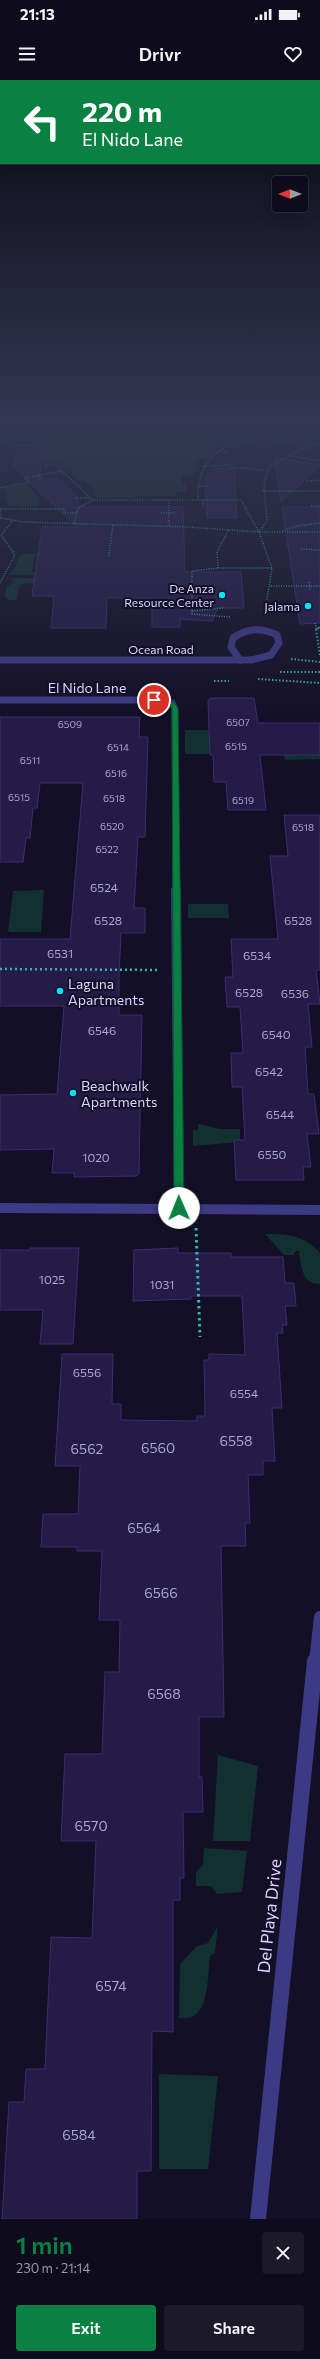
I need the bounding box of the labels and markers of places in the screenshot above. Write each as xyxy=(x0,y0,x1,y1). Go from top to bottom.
place label: De Anza Resource Center xyxy=(124,581,214,609)
marker: De Anza Resource Center xyxy=(217,590,227,600)
place label: Jalama xyxy=(264,599,300,614)
marker: Jalama xyxy=(303,601,313,611)
pin xyxy=(137,683,171,717)
place label: Laguna Apartments xyxy=(68,975,144,1008)
marker: Laguna Apartments xyxy=(55,986,65,996)
place label: Beachwalk Apartments xyxy=(81,1077,157,1110)
marker: Beachwalk Apartments xyxy=(68,1088,78,1098)

